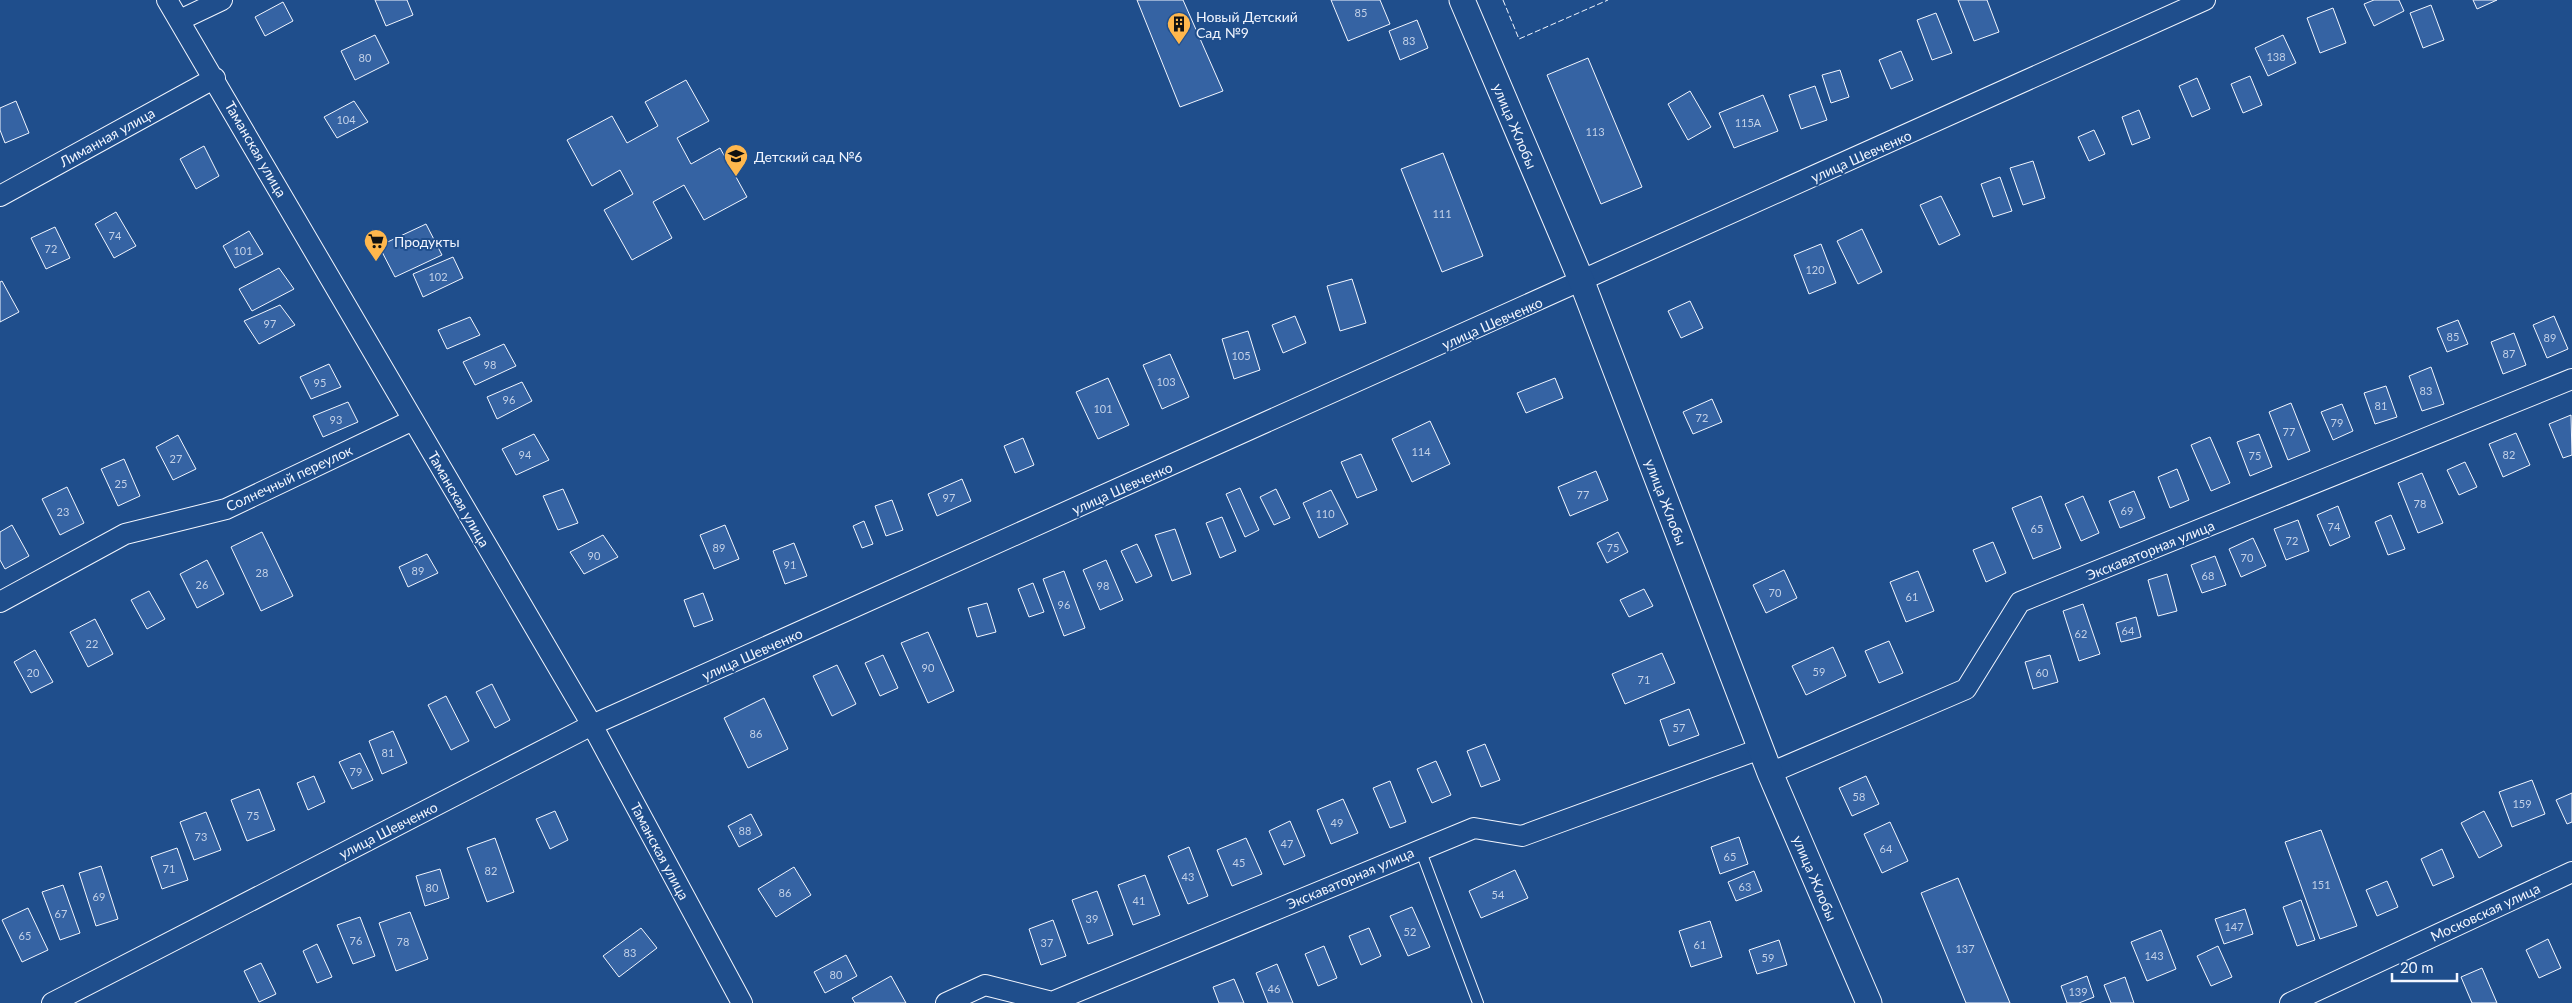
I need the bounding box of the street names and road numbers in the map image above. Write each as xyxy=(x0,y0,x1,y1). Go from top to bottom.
street label: улица Жлобы xyxy=(1489,81,1541,171)
street label: Таманская улица xyxy=(222,98,290,200)
street label: Лиманная улица xyxy=(55,104,158,171)
street label: улица Шевченко xyxy=(1808,126,1914,186)
street label: улица Шевченко xyxy=(1439,293,1545,353)
street label: Солнечный переулок xyxy=(223,441,356,515)
street label: Таманская улица xyxy=(425,448,493,550)
street label: улица Жлобы xyxy=(1642,457,1690,547)
street label: улица Шевченко xyxy=(1069,458,1175,518)
street label: Экскаваторная улица xyxy=(2083,516,2217,584)
street label: улица Шевченко xyxy=(699,624,805,684)
street label: улица Шевченко xyxy=(336,798,440,862)
street label: Таманская улица xyxy=(627,799,693,903)
street label: улица Жлобы xyxy=(1789,833,1841,923)
street label: Экскаваторная улица xyxy=(1284,843,1416,913)
street label: Московская улица xyxy=(2428,879,2542,945)

